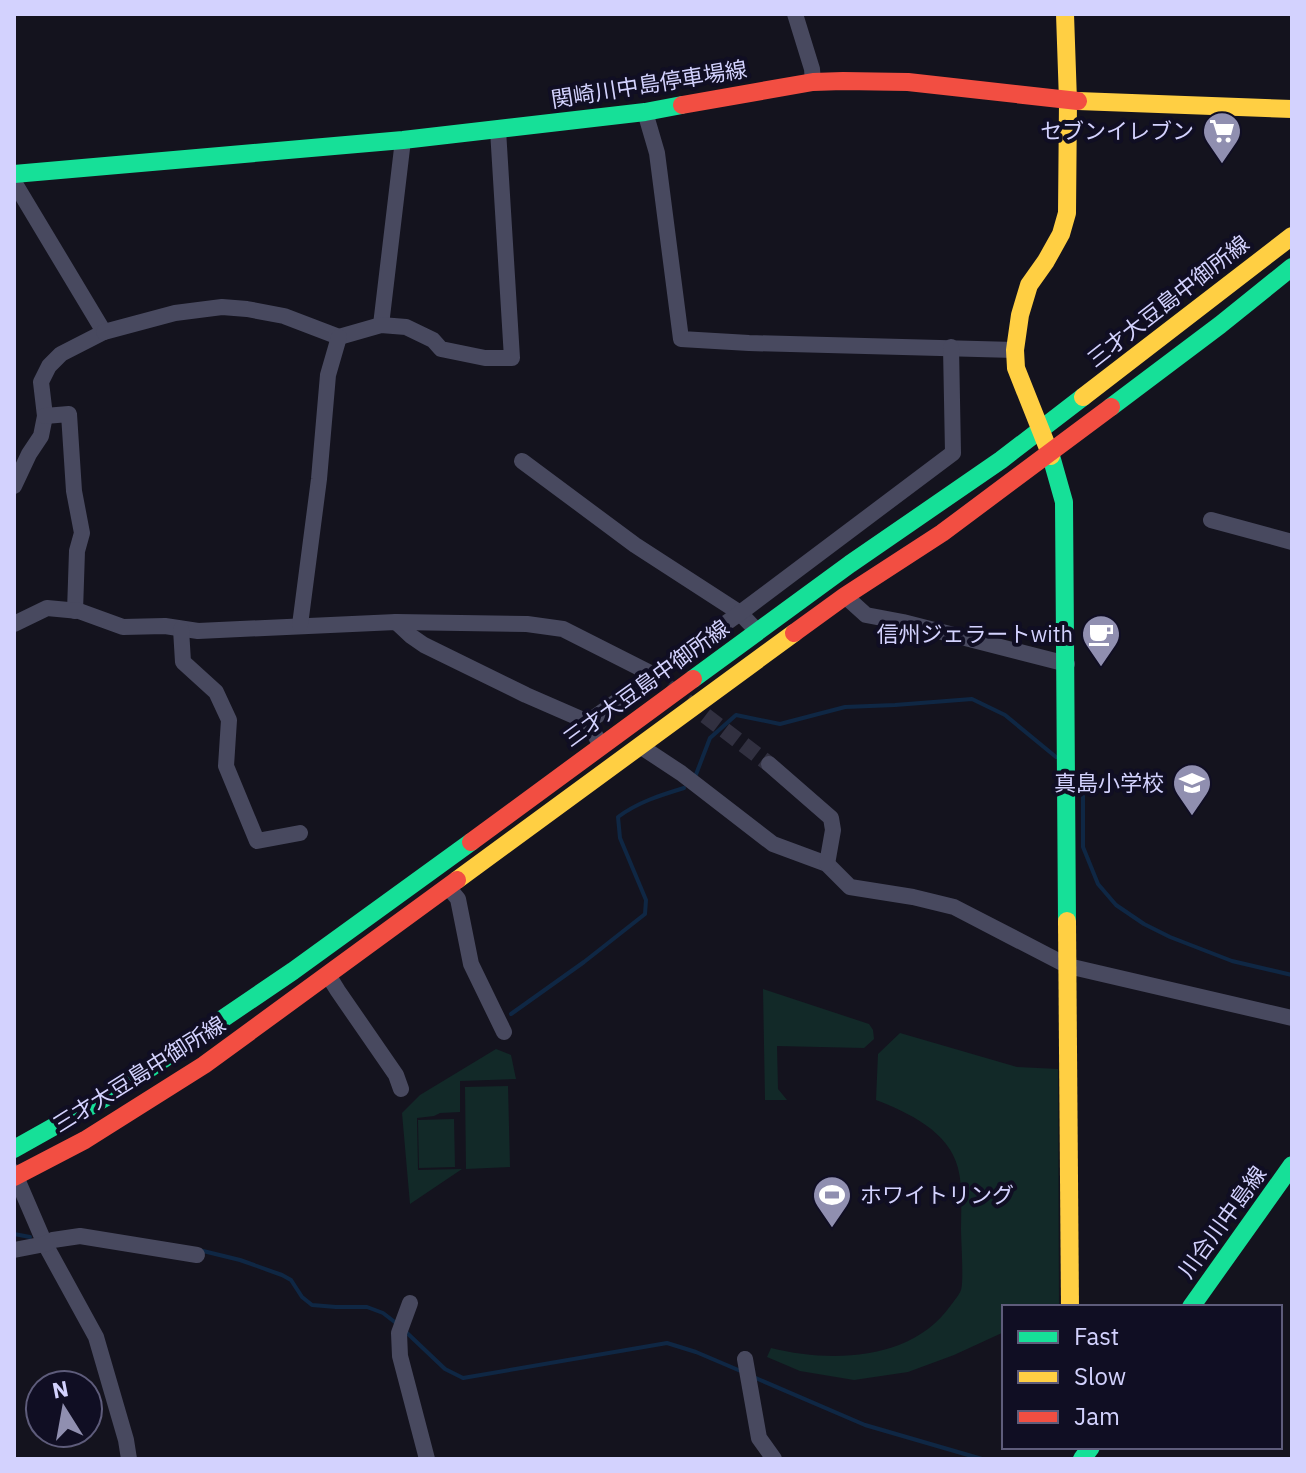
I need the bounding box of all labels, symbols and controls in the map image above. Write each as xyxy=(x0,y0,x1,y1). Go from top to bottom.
street label: 関崎川中島停車場線 xyxy=(549,54,749,113)
supermarket icon: セブンイレブン xyxy=(1201,110,1243,165)
place label: セブンイレブン xyxy=(1040,116,1194,145)
street label: 三才大豆島中御所線 xyxy=(1081,228,1255,373)
street label: 三才大豆島中御所線 xyxy=(557,613,734,753)
cafe icon: 信州ジェラートwith xyxy=(1080,613,1122,668)
place label: 信州ジェラートwith xyxy=(876,619,1073,648)
school or university icon: 真島小学校 xyxy=(1171,762,1213,817)
place label: 真島小学校 xyxy=(1054,768,1164,797)
street label: 三才大豆島中御所線 xyxy=(47,1009,230,1138)
street label: 川合川中島線 xyxy=(1171,1160,1272,1284)
sports icon: ホワイトリング xyxy=(811,1174,853,1229)
place label: ホワイトリング xyxy=(860,1180,1014,1209)
legend xyxy=(1002,1305,1282,1449)
text: Fast xyxy=(1074,1320,1119,1352)
text: Slow xyxy=(1074,1360,1126,1392)
north arrow xyxy=(24,1369,104,1449)
text: N xyxy=(49,1373,71,1405)
text: Jam xyxy=(1074,1400,1120,1432)

